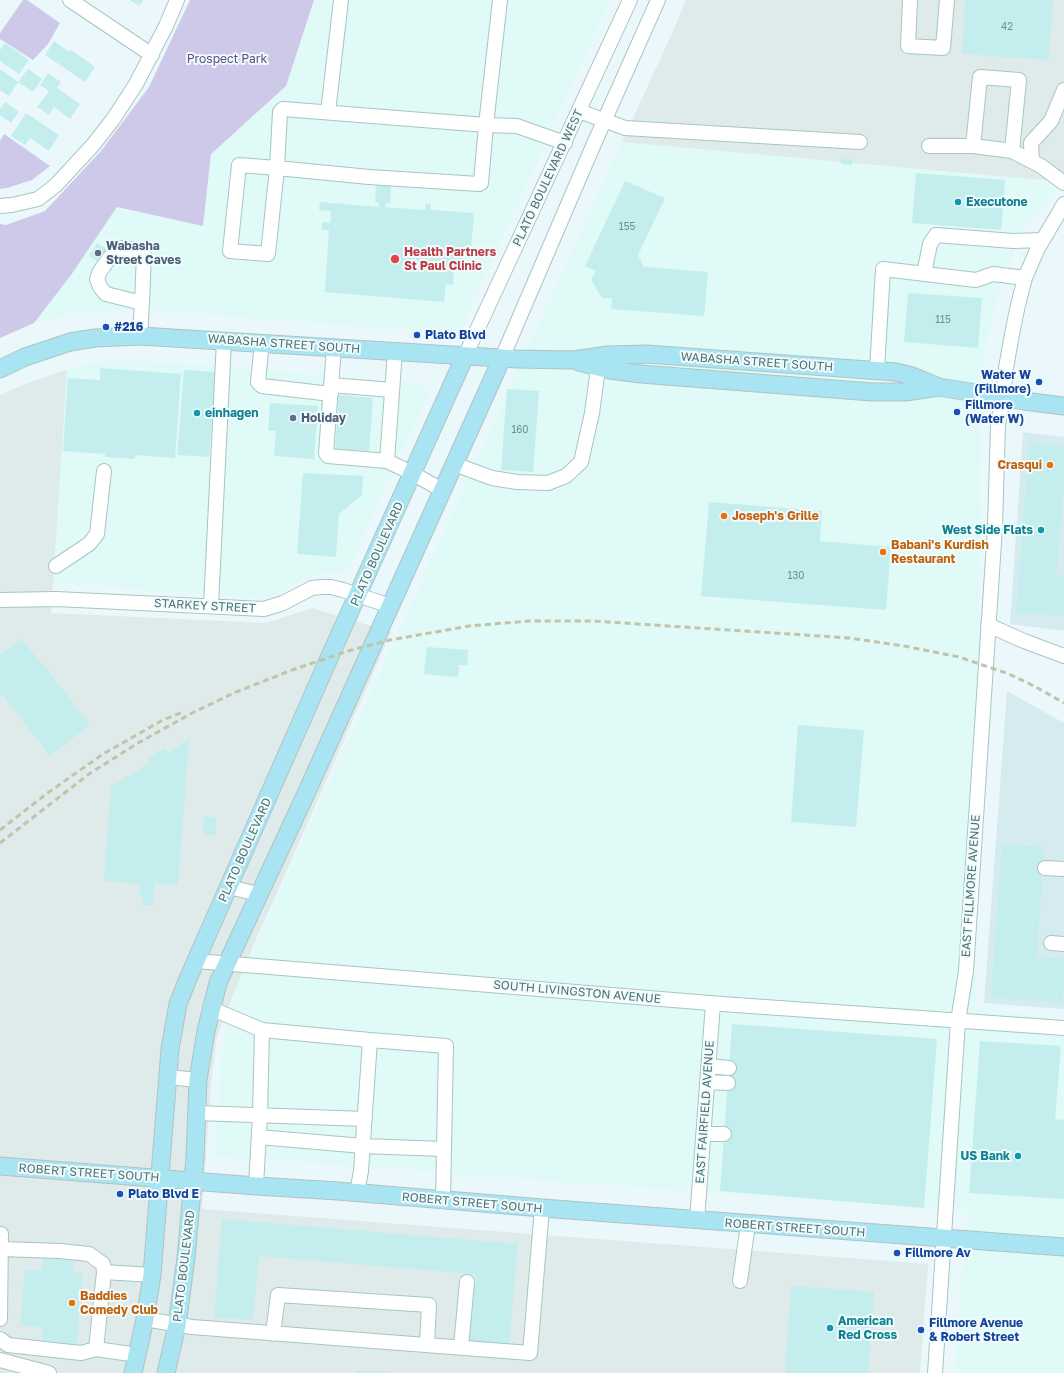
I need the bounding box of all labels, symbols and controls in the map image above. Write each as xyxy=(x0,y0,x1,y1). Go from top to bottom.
house number: 42 xyxy=(1001,21,1013,33)
park label: Prospect Park xyxy=(187,52,267,66)
street label: PLATO BOULEVARD WEST xyxy=(510,107,586,249)
place label: Executone xyxy=(966,195,1028,209)
marker: Executone xyxy=(953,197,963,207)
house number: 155 xyxy=(619,221,635,233)
place label: Wabasha Street Caves xyxy=(106,239,181,267)
place label: Health Partners St Paul Clinic xyxy=(404,245,496,273)
marker: Wabasha Street Caves xyxy=(93,248,103,258)
marker: Health Partners St Paul Clinic xyxy=(389,253,401,265)
house number: 115 xyxy=(935,314,951,326)
place label: #216 xyxy=(114,320,143,334)
marker: #216 xyxy=(101,322,111,332)
place label: Plato Blvd xyxy=(425,328,486,342)
marker: Plato Blvd xyxy=(412,330,422,340)
street label: WABASHA STREET SOUTH xyxy=(207,331,361,357)
street label: WABASHA STREET SOUTH xyxy=(680,349,834,375)
place label: Water W (Fillmore) xyxy=(974,368,1031,396)
marker: Water W (Fillmore) xyxy=(1034,377,1044,387)
place label: Fillmore (Water W) xyxy=(965,398,1024,426)
place label: einhagen xyxy=(205,406,259,420)
marker: Fillmore (Water W) xyxy=(952,407,962,417)
marker: einhagen xyxy=(192,408,202,418)
place label: Holiday xyxy=(301,411,346,425)
marker: Holiday xyxy=(288,413,298,423)
house number: 160 xyxy=(511,424,529,436)
place label: Crasqui xyxy=(997,458,1042,472)
marker: Crasqui xyxy=(1045,460,1055,470)
street label: PLATO BOULEVARD xyxy=(348,500,406,608)
place label: Joseph's Grille xyxy=(732,509,819,523)
marker: Joseph's Grille xyxy=(719,511,729,521)
place label: West Side Flats xyxy=(942,523,1033,537)
marker: West Side Flats xyxy=(1036,525,1046,535)
place label: Babani's Kurdish Restaurant xyxy=(891,538,989,566)
marker: Babani's Kurdish Restaurant xyxy=(878,547,888,557)
house number: 130 xyxy=(788,570,804,582)
street label: STARKEY STREET xyxy=(154,596,256,616)
street label: PLATO BOULEVARD xyxy=(216,796,274,904)
street label: EAST FILLMORE AVENUE xyxy=(959,814,983,958)
street label: SOUTH LIVINGSTON AVENUE xyxy=(493,977,661,1007)
street label: EAST FAIRFIELD AVENUE xyxy=(693,1040,717,1184)
place label: US Bank xyxy=(961,1149,1010,1163)
marker: US Bank xyxy=(1013,1151,1023,1161)
street label: ROBERT STREET SOUTH xyxy=(18,1161,160,1185)
place label: Plato Blvd E xyxy=(128,1187,199,1201)
marker: Plato Blvd E xyxy=(115,1189,125,1199)
street label: ROBERT STREET SOUTH xyxy=(401,1190,543,1216)
street label: PLATO BOULEVARD xyxy=(170,1209,198,1323)
street label: ROBERT STREET SOUTH xyxy=(724,1216,866,1240)
place label: Fillmore Av xyxy=(905,1246,971,1260)
marker: Fillmore Av xyxy=(892,1248,902,1258)
place label: Baddies Comedy Club xyxy=(80,1289,158,1317)
marker: Baddies Comedy Club xyxy=(67,1298,77,1308)
place label: American Red Cross xyxy=(838,1314,897,1342)
place label: Fillmore Avenue & Robert Street xyxy=(929,1316,1023,1344)
marker: American Red Cross xyxy=(825,1323,835,1333)
marker: Fillmore Avenue & Robert Street xyxy=(916,1325,926,1335)

